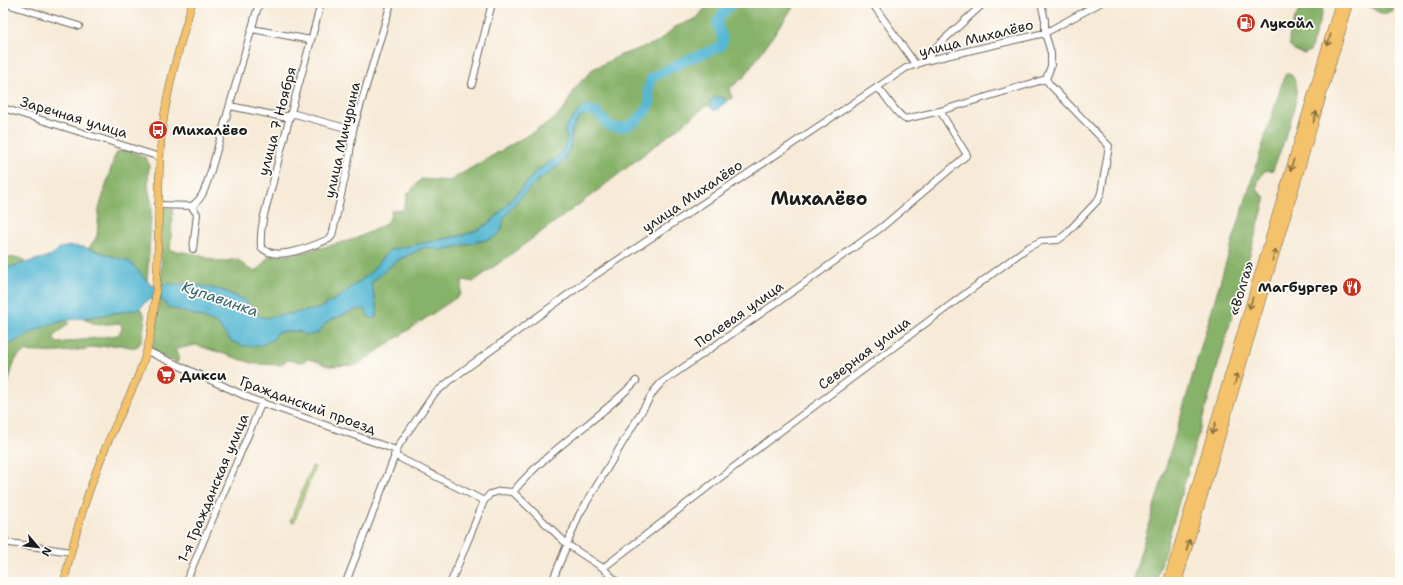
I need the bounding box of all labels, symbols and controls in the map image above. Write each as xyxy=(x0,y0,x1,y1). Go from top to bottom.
fuel station icon: Лукойл xyxy=(1235,12,1257,34)
place label: Лукойл xyxy=(1260,14,1314,32)
street label: улица Михалёво xyxy=(917,15,1035,61)
one-way arrow xyxy=(1325,34,1332,47)
street label: улица 7 Ноября xyxy=(254,65,300,177)
street label: улица Мичурина xyxy=(320,80,364,200)
street label: Заречная улица xyxy=(18,92,130,142)
one-way arrow xyxy=(1312,111,1319,124)
bus stop icon: Михалёво xyxy=(147,119,169,141)
place label: Михалёво xyxy=(172,121,248,139)
street label: улица Михалёво xyxy=(638,156,746,236)
one-way arrow xyxy=(1288,158,1295,171)
district label: Михалёво xyxy=(770,187,868,211)
one-way arrow xyxy=(1271,249,1278,262)
street label: «Волга» xyxy=(1224,258,1258,317)
restaurant icon: Магбургер xyxy=(1341,276,1363,298)
water label: Купавинка xyxy=(179,277,261,321)
street label: Полевая улица xyxy=(691,277,787,351)
place label: Магбургер xyxy=(1258,278,1338,296)
one-way arrow xyxy=(1247,296,1254,309)
street label: Северная улица xyxy=(814,312,914,394)
supermarket icon: Дикси xyxy=(155,364,177,386)
place label: Дикси xyxy=(180,366,227,384)
street label: Гражданский проезд xyxy=(237,372,379,438)
one-way arrow xyxy=(1233,373,1240,386)
street label: 1-я Гражданская улица xyxy=(173,411,253,565)
one-way arrow xyxy=(1210,421,1217,434)
north arrow xyxy=(18,527,58,567)
one-way arrow xyxy=(1185,538,1192,551)
text: N xyxy=(38,544,55,559)

